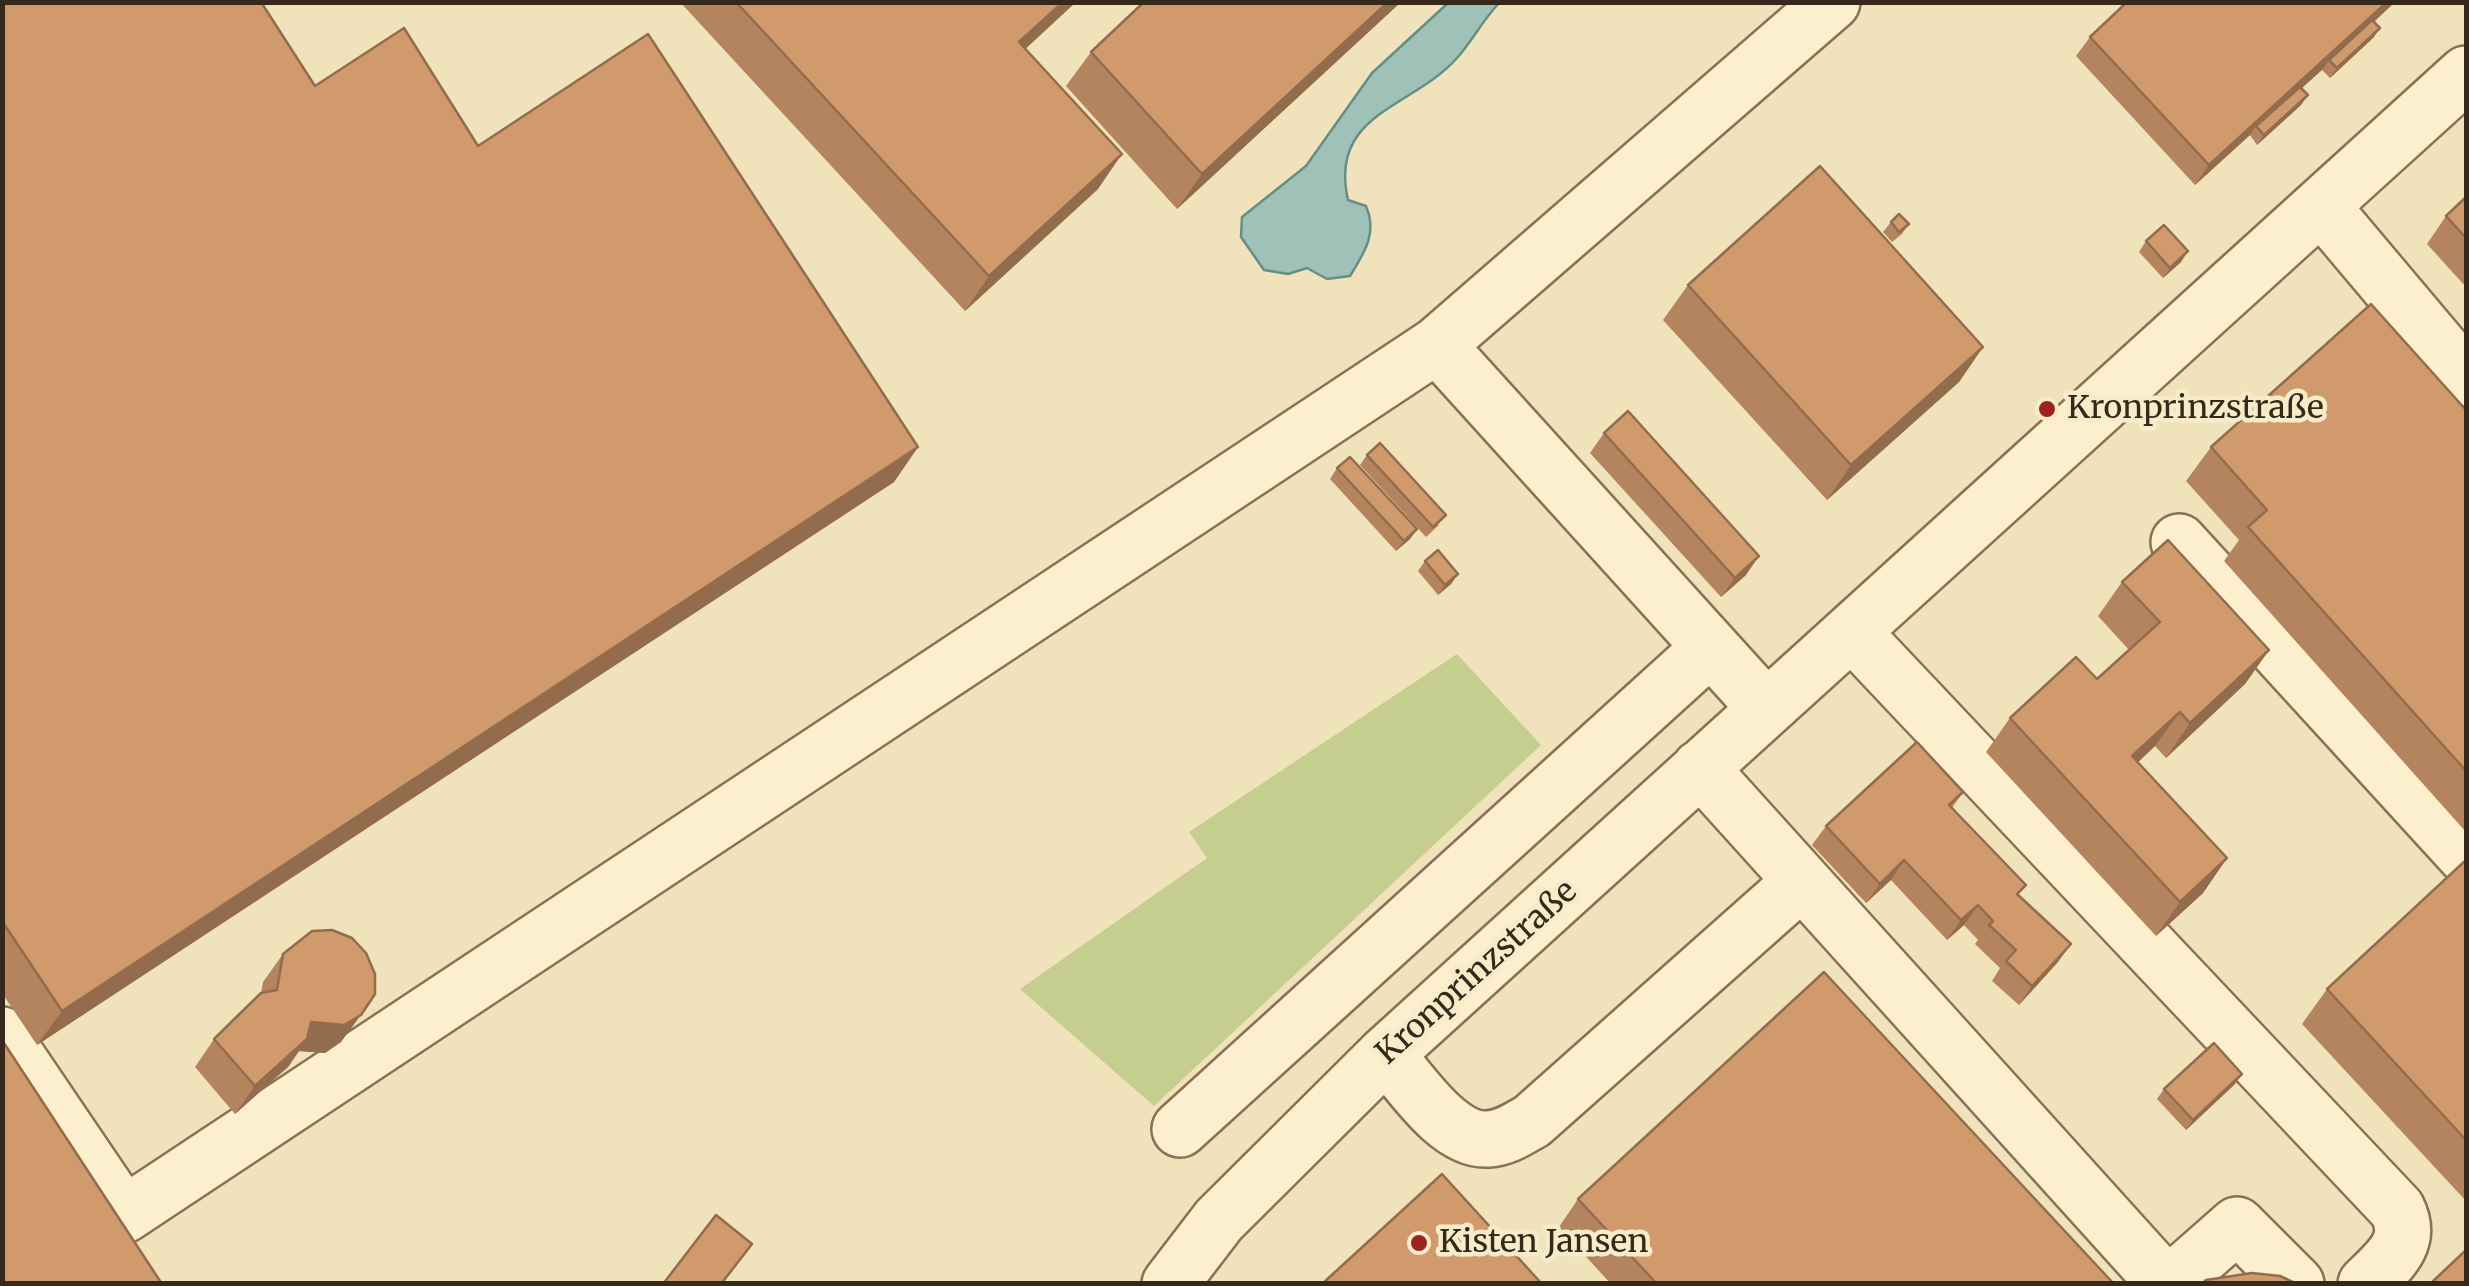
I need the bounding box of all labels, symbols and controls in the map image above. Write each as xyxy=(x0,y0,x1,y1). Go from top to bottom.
place label: Kronprinzstraße xyxy=(2067,390,2324,428)
marker: Kronprinzstraße xyxy=(2036,398,2058,420)
street label: Kronprinzstraße xyxy=(1369,873,1585,1073)
place label: Kisten Jansen xyxy=(1439,1224,1648,1262)
marker: Kisten Jansen xyxy=(1408,1232,1430,1254)

